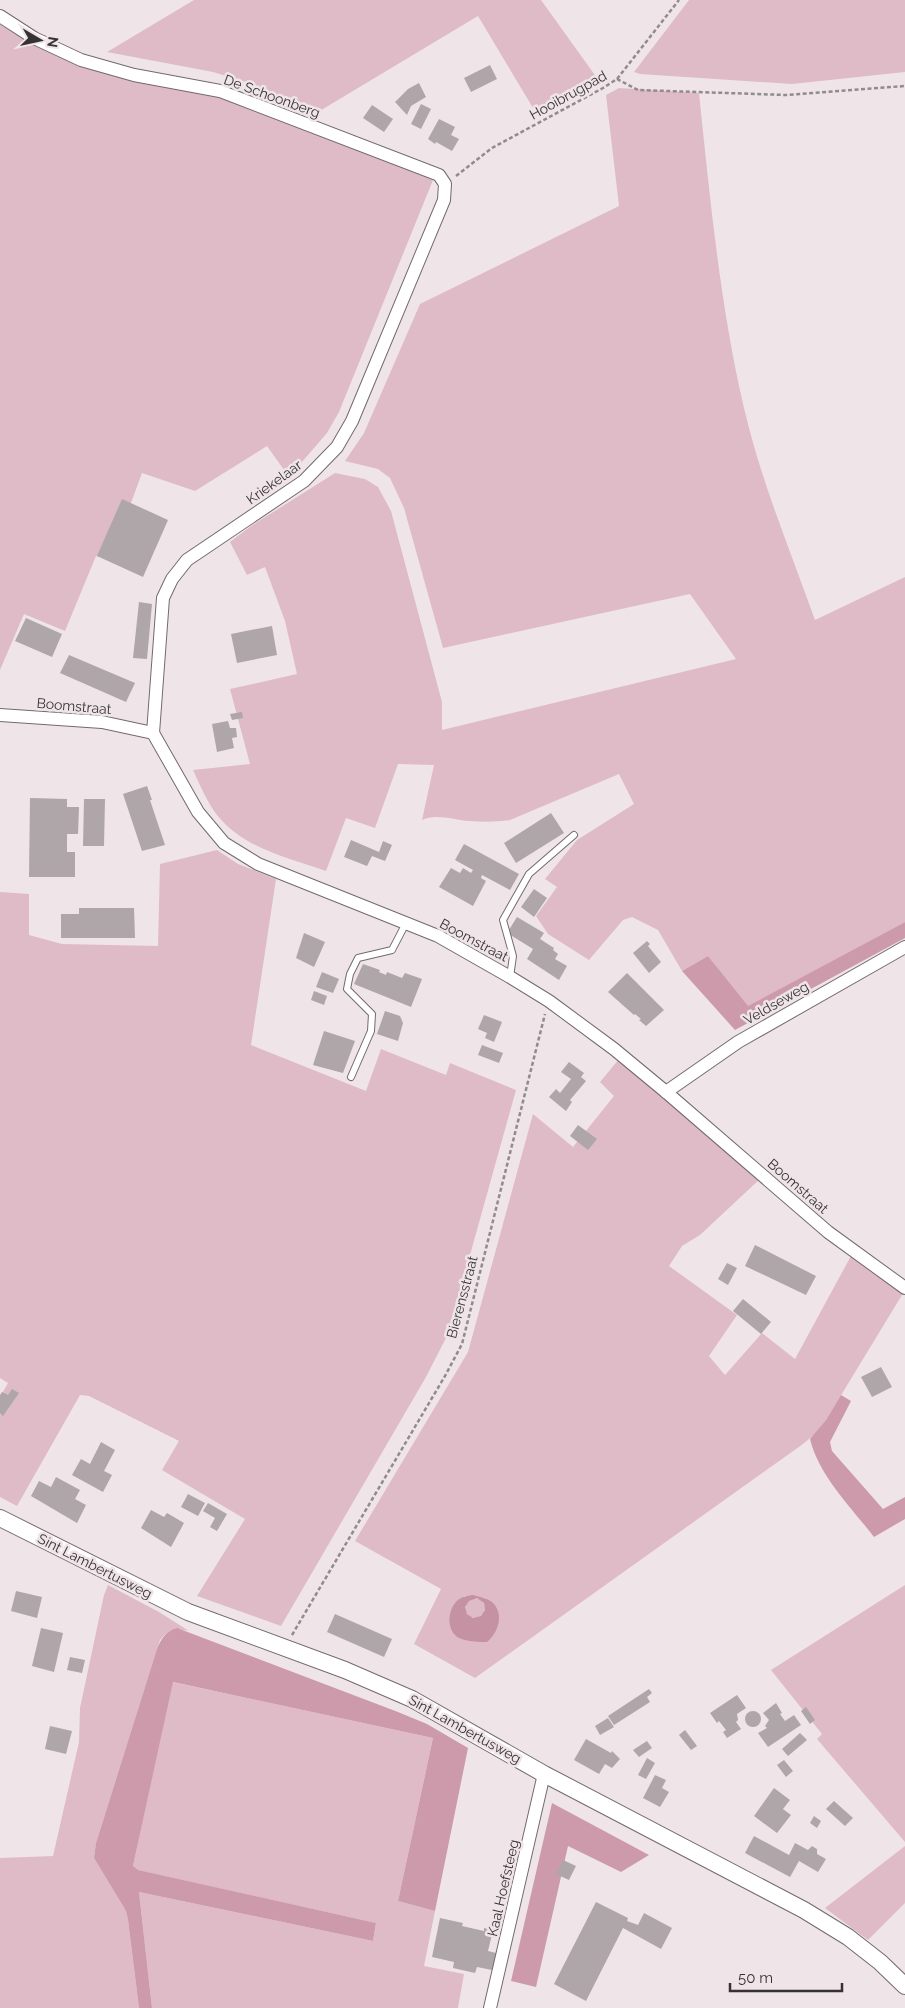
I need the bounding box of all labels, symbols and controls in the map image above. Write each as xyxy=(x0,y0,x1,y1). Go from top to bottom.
north arrow xyxy=(15,15,65,65)
text: N xyxy=(44,36,62,49)
street label: Hooibrugpad xyxy=(527,67,609,123)
street label: De Schoonberg xyxy=(222,71,322,121)
street label: Kriekelaar xyxy=(243,457,305,507)
street label: Boomstraat xyxy=(36,695,112,717)
street label: Boomstraat xyxy=(437,915,511,965)
street label: Veldseweg xyxy=(741,978,811,1028)
street label: Boomstraat xyxy=(764,1155,832,1217)
street label: Bierensstraat xyxy=(443,1254,481,1340)
street label: Sint Lambertusweg xyxy=(35,1530,155,1602)
street label: Sint Lambertusweg xyxy=(406,1691,524,1767)
street label: Kaal Hoefsteeg xyxy=(484,1838,522,1938)
scale bar xyxy=(730,1960,842,1992)
text: 50 m xyxy=(738,1969,773,1987)

